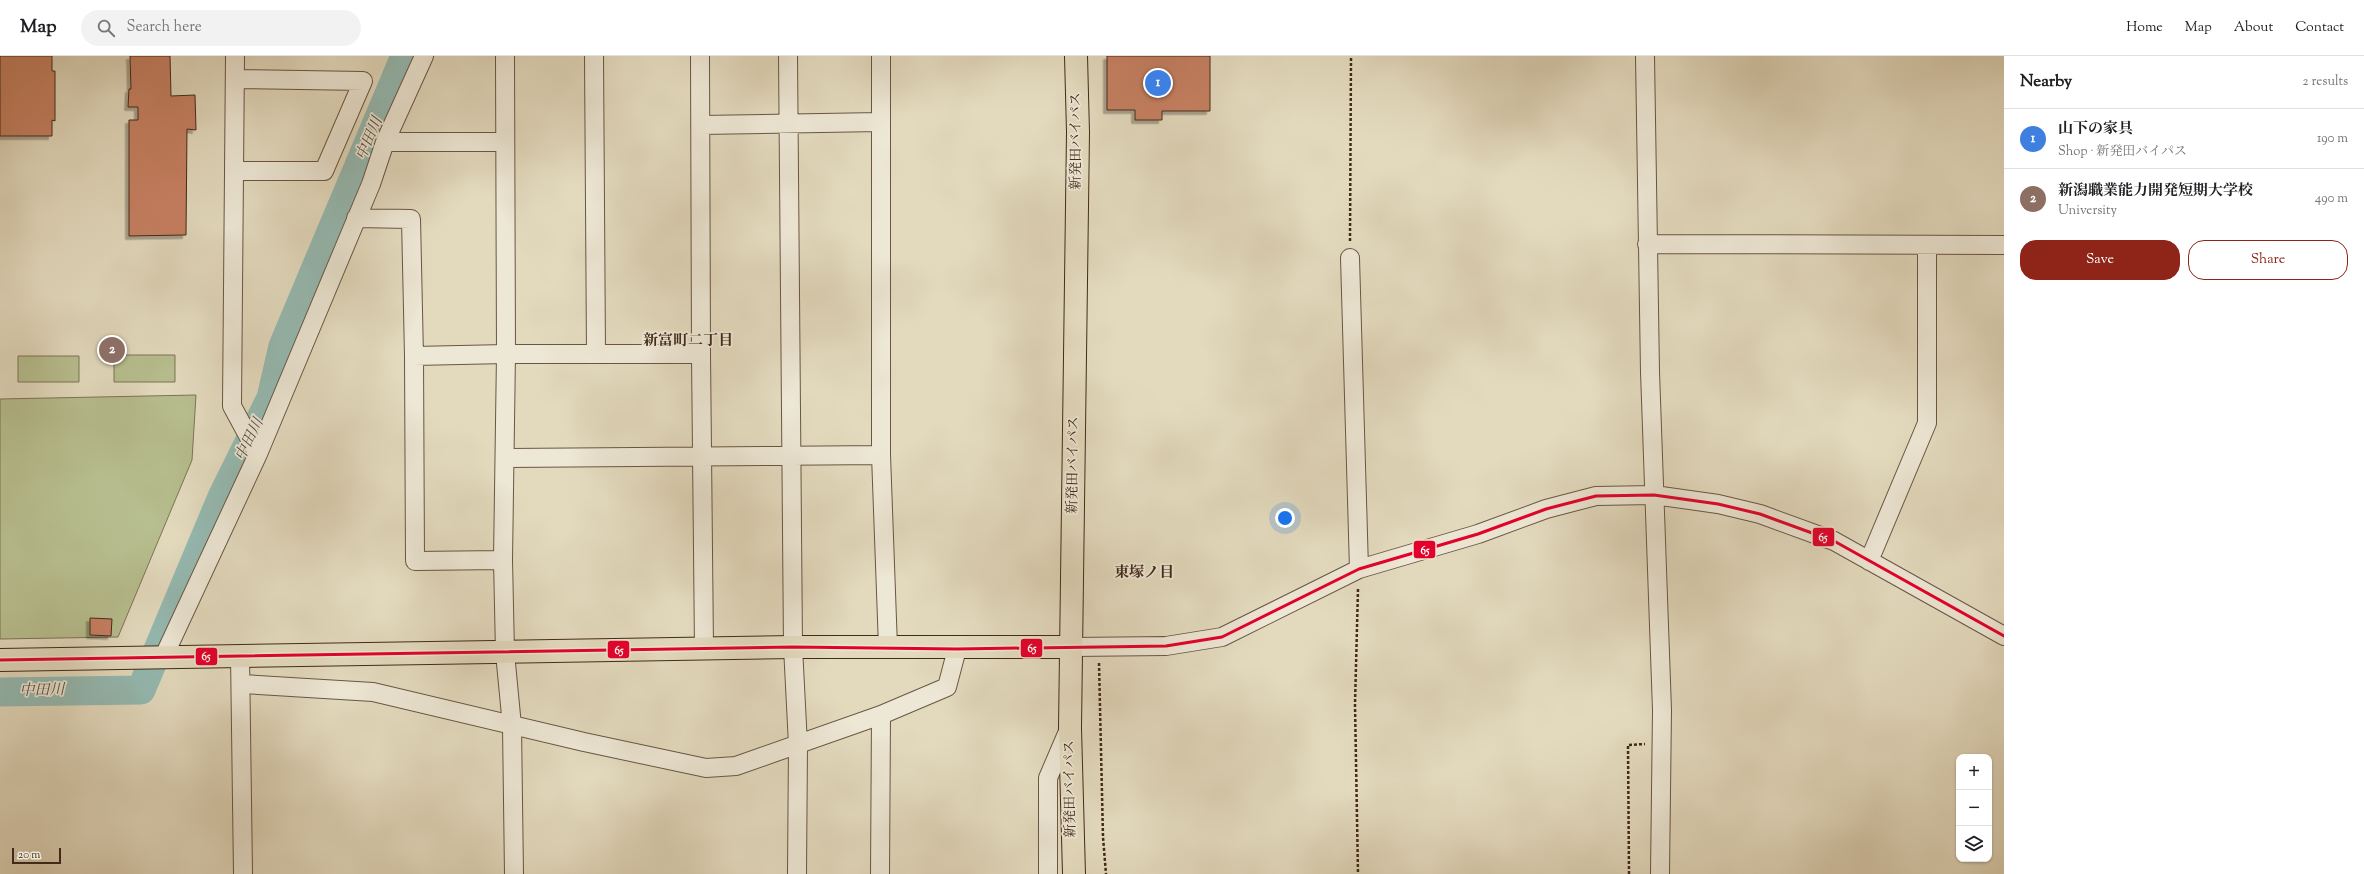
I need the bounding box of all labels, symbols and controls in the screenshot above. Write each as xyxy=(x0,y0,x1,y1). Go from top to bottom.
search box xyxy=(81,10,361,46)
text: Map xyxy=(20,14,57,41)
icon: search xyxy=(95,17,117,39)
text: Search here xyxy=(127,17,202,38)
text: Home xyxy=(2126,18,2163,38)
text: Map xyxy=(2185,18,2212,38)
text: About xyxy=(2234,18,2273,38)
text: Contact xyxy=(2295,18,2344,38)
pin: 1 xyxy=(1145,68,1171,98)
text: Nearby xyxy=(2020,70,2072,94)
text: 2 results xyxy=(2303,73,2348,91)
street label: 新発田バイパス xyxy=(1067,92,1087,190)
water label: 中田川 xyxy=(352,112,389,164)
text: 山下の家具 xyxy=(2058,119,2133,140)
text: 1 xyxy=(2031,130,2035,148)
text: 190 m xyxy=(2317,130,2348,148)
text: Shop · 新発田バイパス xyxy=(2058,143,2187,161)
text: 新潟職業能力開発短期大学校 xyxy=(2058,181,2253,202)
text: 2 xyxy=(2030,190,2036,208)
text: 490 m xyxy=(2315,190,2348,208)
text: University xyxy=(2058,202,2117,220)
button: Save xyxy=(2020,240,2180,280)
button: Share xyxy=(2188,240,2348,280)
district label: 新富町二丁目 xyxy=(643,331,733,352)
pin: 2 xyxy=(99,335,125,365)
water label: 中田川 xyxy=(231,413,270,465)
street label: 新発田バイパス xyxy=(1063,416,1085,514)
your location xyxy=(1275,508,1295,528)
line badge: 65 xyxy=(1812,527,1835,547)
text: 65 xyxy=(1818,530,1828,546)
line badge: 65 xyxy=(1413,540,1436,559)
text: 65 xyxy=(1420,543,1430,559)
district label: 東塚ノ目 xyxy=(1114,563,1174,584)
line badge: 65 xyxy=(1020,638,1043,658)
line badge: 65 xyxy=(607,640,630,659)
text: 65 xyxy=(1027,641,1037,657)
text: 65 xyxy=(614,643,624,659)
line badge: 65 xyxy=(195,647,218,666)
text: 65 xyxy=(201,649,211,665)
water label: 中田川 xyxy=(19,680,67,702)
street label: 新発田バイパス xyxy=(1060,740,1082,838)
map controls xyxy=(1956,754,1992,862)
button: + xyxy=(1956,754,1992,790)
button: − xyxy=(1956,790,1992,826)
button: layers xyxy=(1956,826,1992,862)
scale bar xyxy=(12,846,61,865)
text: 20 m xyxy=(18,847,40,863)

